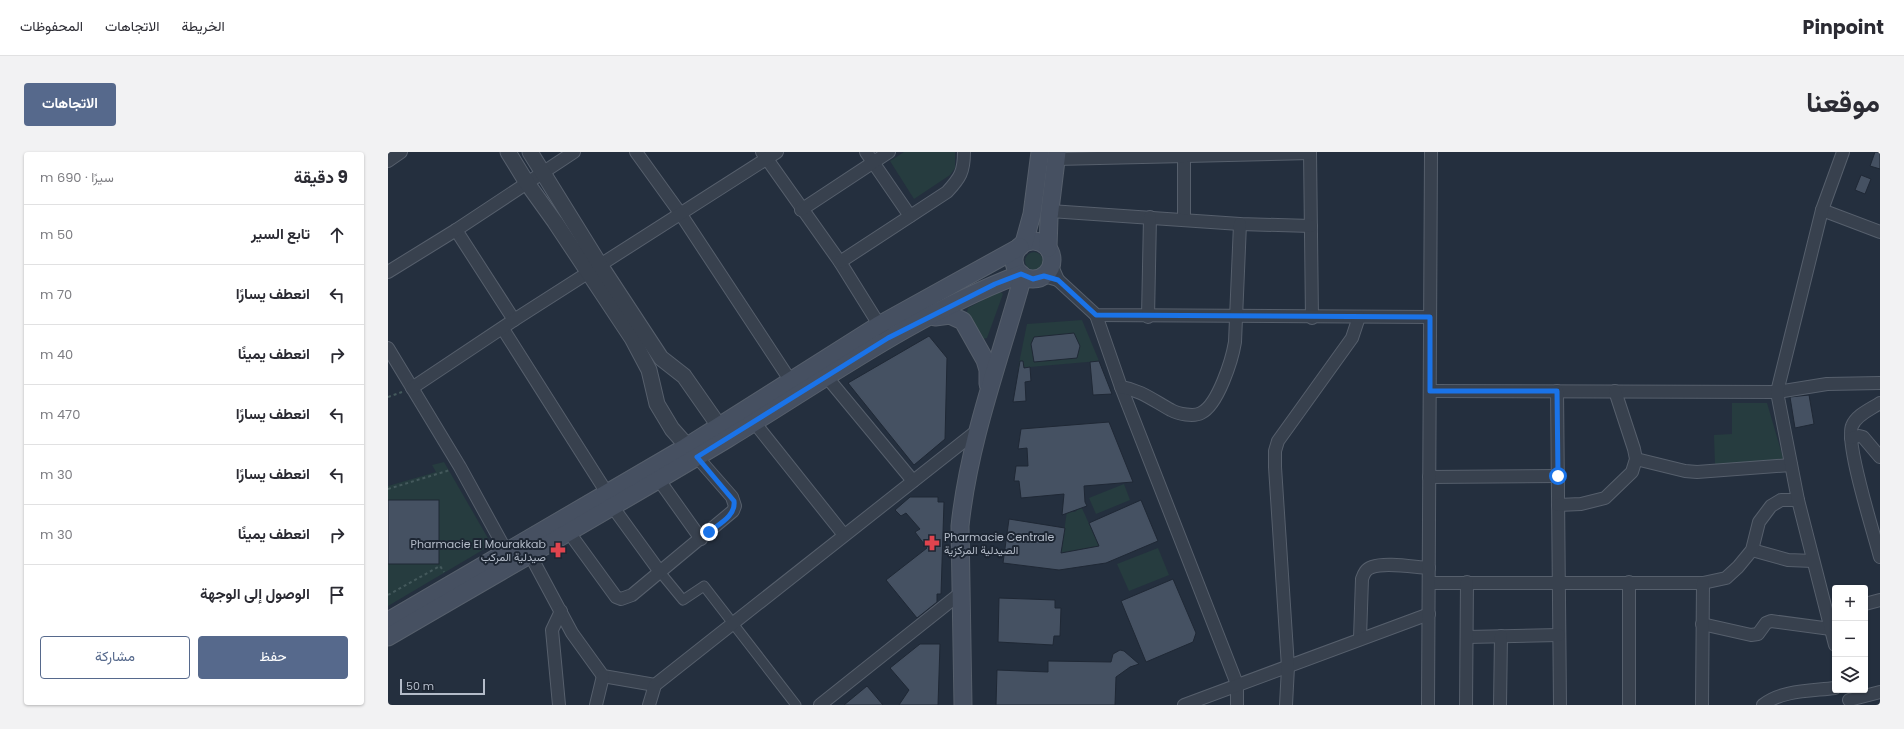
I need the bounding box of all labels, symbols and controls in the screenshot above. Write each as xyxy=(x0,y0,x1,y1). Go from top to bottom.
text: Pinpoint xyxy=(1803,14,1884,41)
text: المحفوظات xyxy=(20,16,83,36)
text: الاتجاهات xyxy=(105,16,159,36)
text: الخريطة xyxy=(181,16,225,36)
button: الاتجاهات xyxy=(24,83,116,126)
text: موقعنا xyxy=(1806,83,1880,122)
text: 9 دقيقة xyxy=(294,165,348,189)
text: سيرًا · 690 m xyxy=(40,168,114,187)
text: تابع السير xyxy=(251,223,310,244)
icon: ahead xyxy=(326,224,348,246)
text: 50 m xyxy=(40,225,73,244)
text: انعطف يسارًا xyxy=(236,283,310,304)
icon: left xyxy=(326,284,348,306)
text: 70 m xyxy=(40,285,72,304)
text: انعطف يمينًا xyxy=(238,343,310,364)
icon: right xyxy=(326,344,348,366)
text: 40 m xyxy=(40,345,73,364)
text: انعطف يسارًا xyxy=(236,403,310,424)
icon: left xyxy=(326,404,348,426)
text: 470 m xyxy=(40,405,80,424)
text: انعطف يسارًا xyxy=(236,463,310,484)
icon: left xyxy=(326,464,348,486)
text: 30 m xyxy=(40,465,73,484)
route start xyxy=(1549,467,1567,485)
text: انعطف يمينًا xyxy=(238,523,310,544)
route end xyxy=(700,523,718,541)
icon: right xyxy=(326,524,348,546)
text: 30 m xyxy=(40,525,73,544)
place label: Pharmacie Centrale الصيدلية المركزية xyxy=(944,529,1054,558)
pharmacy icon: Pharmacie Centrale الصيدلية المركزية xyxy=(923,534,941,552)
place label: Pharmacie El Mourakkab صيدلية المركب xyxy=(411,536,546,565)
pharmacy icon: Pharmacie El Mourakkab صيدلية المركب xyxy=(549,541,567,559)
text: الوصول إلى الوجهة xyxy=(200,583,310,604)
icon: arrive xyxy=(326,584,348,606)
map controls xyxy=(1832,585,1868,693)
button: + xyxy=(1832,585,1868,621)
button: − xyxy=(1832,621,1868,657)
button: مشاركة xyxy=(40,636,190,679)
button: حفظ xyxy=(198,636,348,679)
button: layers xyxy=(1832,657,1868,693)
scale bar xyxy=(400,677,485,696)
text: 50 m xyxy=(406,678,434,694)

